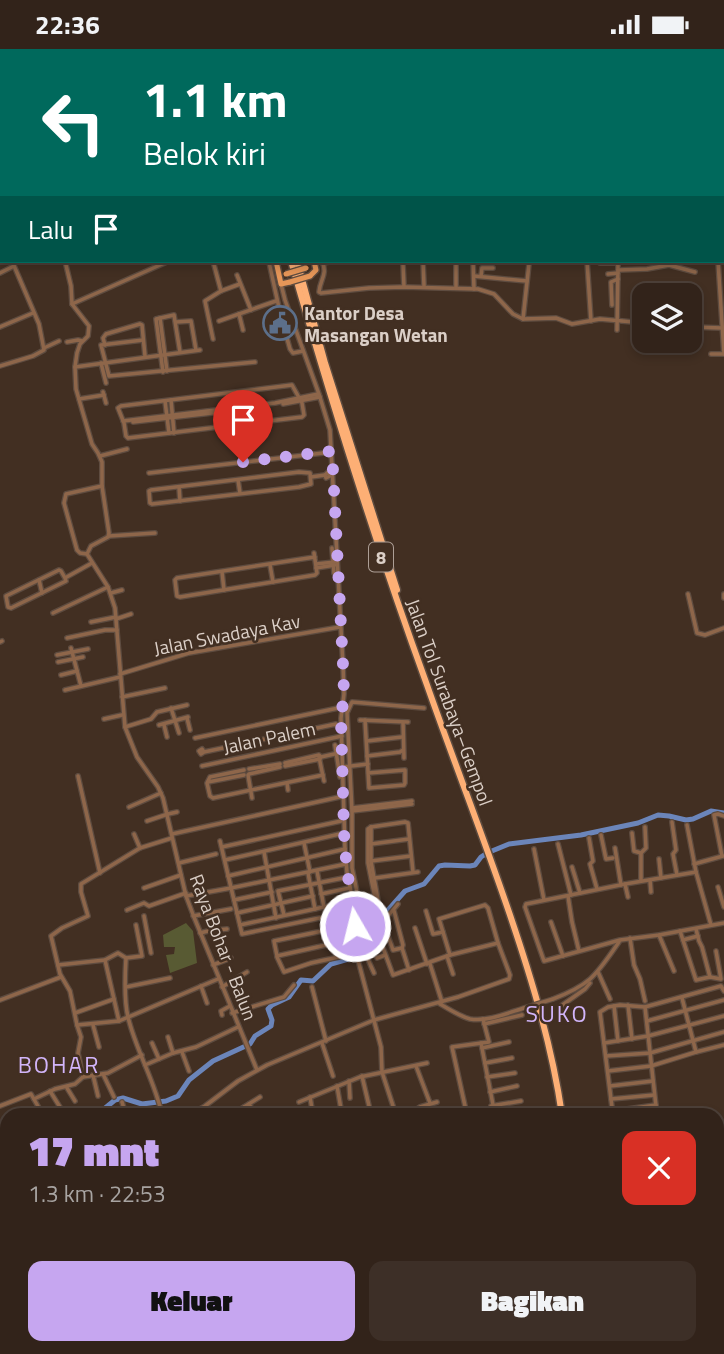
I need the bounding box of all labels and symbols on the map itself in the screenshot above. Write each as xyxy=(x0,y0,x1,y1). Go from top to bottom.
place label: Kantor Desa Masangan Wetan xyxy=(304,298,448,349)
public building icon: Kantor Desa Masangan Wetan xyxy=(261,304,299,342)
pin xyxy=(213,390,273,462)
road number: 8 xyxy=(369,543,393,571)
street label: Jalan Tol Surabaya–Gempol xyxy=(399,595,501,809)
street label: Jalan Swadaya Kav xyxy=(151,606,303,662)
street label: Jalan Palem xyxy=(220,713,318,761)
street label: Raya Bohar - Balun xyxy=(183,870,265,1024)
position arrow xyxy=(318,889,392,963)
district label: SUKO xyxy=(525,996,589,1031)
district label: BOHAR xyxy=(18,1047,100,1082)

